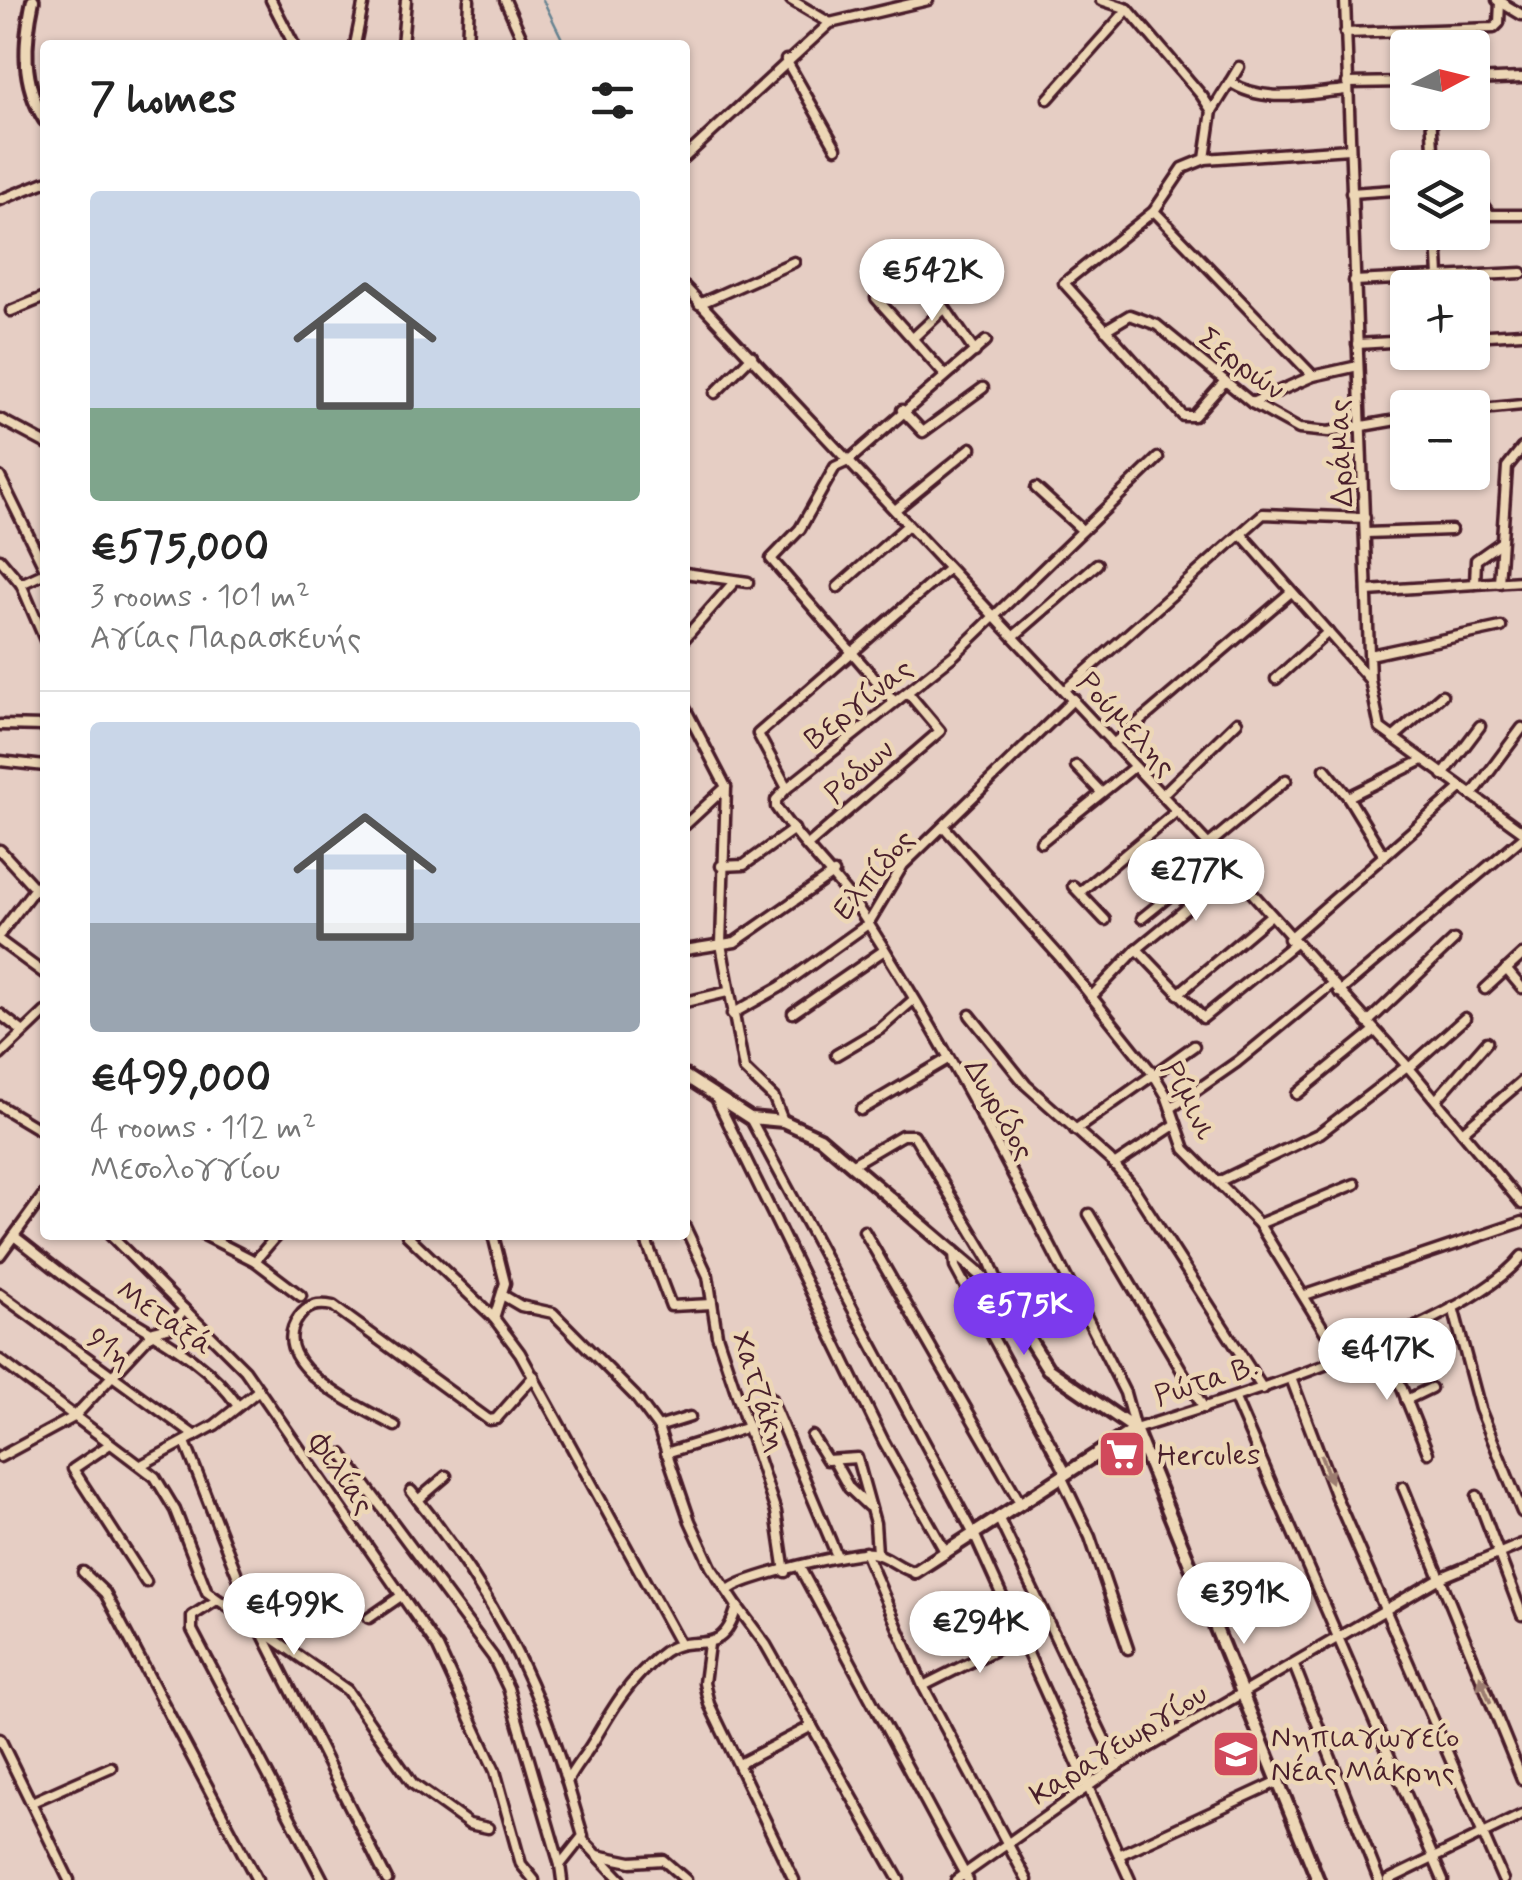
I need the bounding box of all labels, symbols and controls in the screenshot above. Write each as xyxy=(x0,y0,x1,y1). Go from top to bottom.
north arrow xyxy=(1390,30,1490,130)
map controls xyxy=(1390,30,1490,490)
text: 7 homes xyxy=(90,73,237,128)
icon: filters xyxy=(585,73,640,128)
button: layers xyxy=(1390,150,1490,250)
pin: €542K xyxy=(862,239,1002,324)
text: €542K xyxy=(881,250,983,292)
icon: home xyxy=(275,256,455,436)
button: + xyxy=(1390,270,1490,370)
street label: Σερρών xyxy=(1190,319,1292,410)
button: − xyxy=(1390,390,1490,490)
street label: Δράμας xyxy=(1320,398,1363,508)
text: €575,000 xyxy=(90,521,269,576)
text: 3 rooms · 101 m² xyxy=(90,576,310,618)
text: Αγίας Παρασκευής xyxy=(90,618,361,660)
street label: Βεργίνας xyxy=(797,650,921,759)
street label: Ρούμελης xyxy=(1068,664,1184,786)
street label: Ρόδων xyxy=(817,731,903,813)
icon: home xyxy=(275,787,455,967)
street label: Ελπίδος xyxy=(825,821,924,929)
pin: €277K xyxy=(1126,839,1266,924)
text: €277K xyxy=(1149,850,1243,892)
text: €499,000 xyxy=(90,1052,271,1107)
street label: Δωρίδος xyxy=(954,1052,1043,1167)
street label: Ρίμινι xyxy=(1151,1055,1224,1147)
text: 4 rooms · 112 m² xyxy=(90,1107,316,1149)
text: Μεσολογγίου xyxy=(90,1149,280,1191)
street label: Μεταξά xyxy=(108,1272,220,1365)
pin: €575K xyxy=(954,1273,1094,1358)
text: €575K xyxy=(976,1284,1072,1326)
pin: €417K xyxy=(1317,1318,1457,1403)
street label: 91η xyxy=(79,1320,140,1379)
street label: Χατζάκη xyxy=(721,1327,796,1456)
text: €417K xyxy=(1340,1329,1434,1371)
street label: Ρώτα Β. xyxy=(1150,1346,1263,1416)
street label: Φιλίας xyxy=(298,1425,383,1522)
supermarket icon: Hercules xyxy=(1096,1428,1148,1480)
place label: Hercules xyxy=(1157,1436,1260,1475)
one-way arrow xyxy=(1318,1454,1334,1484)
pin: €391K xyxy=(1174,1562,1314,1647)
pin: €499K xyxy=(224,1573,364,1658)
text: €391K xyxy=(1199,1573,1289,1615)
text: €499K xyxy=(245,1584,343,1626)
pin: €294K xyxy=(910,1591,1050,1676)
text: €294K xyxy=(931,1602,1029,1644)
one-way arrow xyxy=(1476,1673,1492,1703)
street label: Καραγεωργίου xyxy=(1023,1675,1215,1815)
place label: Νηπιαγωγείο Νέας Μάκρης xyxy=(1271,1719,1459,1792)
school or university icon: Νηπιαγωγείο Νέας Μάκρης xyxy=(1210,1728,1262,1780)

